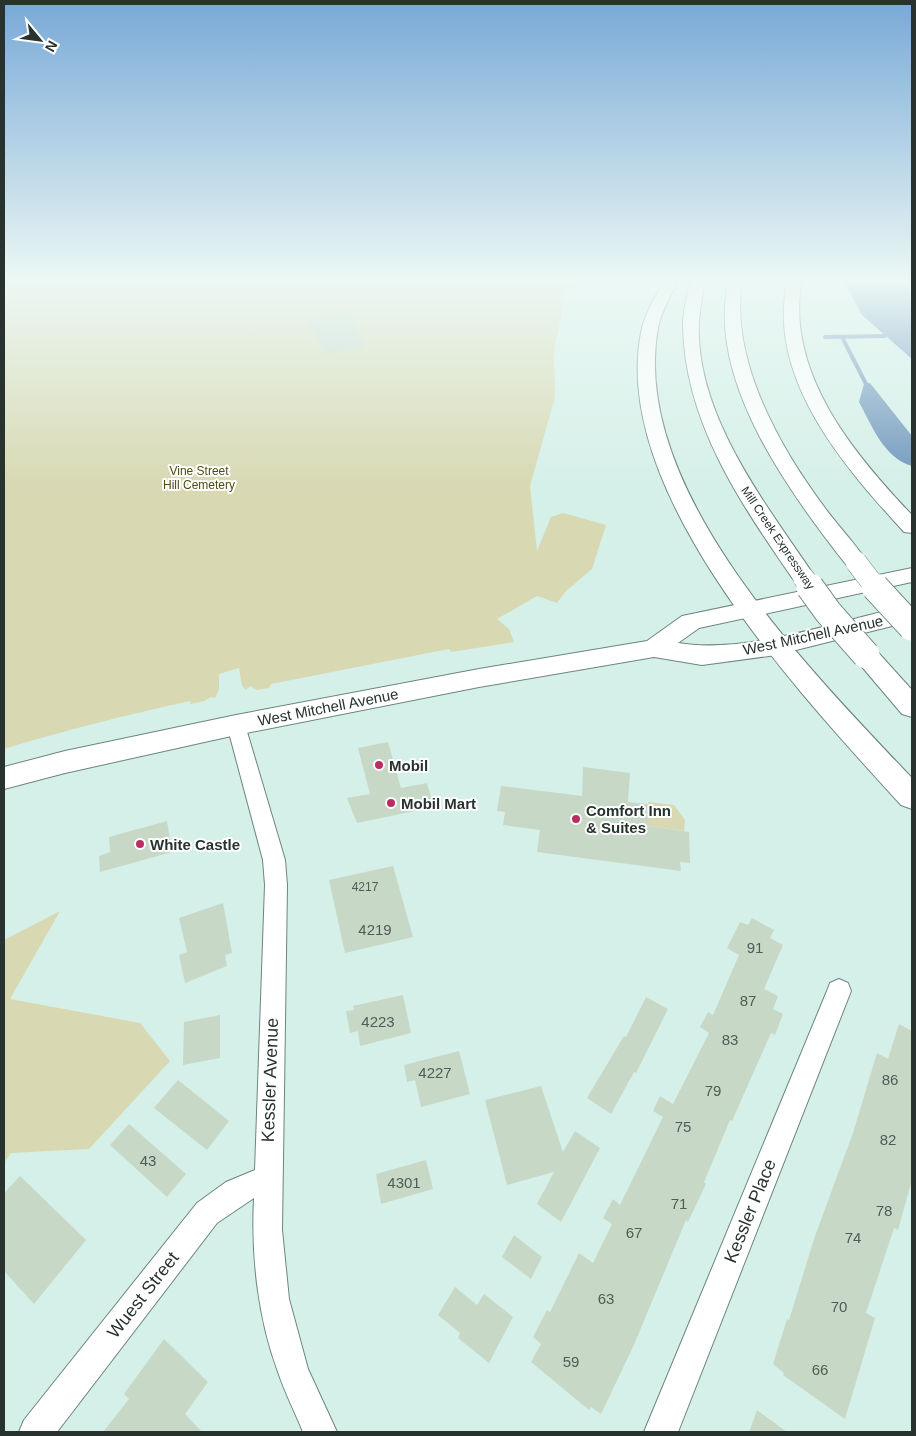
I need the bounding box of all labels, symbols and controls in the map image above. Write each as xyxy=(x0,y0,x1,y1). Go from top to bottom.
north arrow xyxy=(15,15,65,65)
text: N xyxy=(42,38,61,55)
park label: Vine Street Hill Cemetery xyxy=(163,464,235,492)
street label: Mill Creek Expressway xyxy=(738,484,818,592)
street label: West Mitchell Avenue xyxy=(741,612,885,658)
street label: West Mitchell Avenue xyxy=(256,685,400,729)
place label: Mobil xyxy=(389,757,428,774)
marker: Mobil xyxy=(373,759,385,771)
place label: Mobil Mart xyxy=(401,795,476,812)
marker: Mobil Mart xyxy=(385,797,397,809)
place label: Comfort Inn & Suites xyxy=(586,802,671,836)
marker: Comfort Inn & Suites xyxy=(570,813,582,825)
place label: White Castle xyxy=(150,836,240,853)
marker: White Castle xyxy=(134,838,146,850)
house number: 4217 xyxy=(352,880,379,894)
house number: 4219 xyxy=(358,921,392,938)
house number: 91 xyxy=(747,939,763,956)
house number: 87 xyxy=(740,992,756,1009)
house number: 4223 xyxy=(361,1013,395,1030)
street label: Kessler Avenue xyxy=(258,1017,282,1143)
house number: 83 xyxy=(722,1031,738,1048)
house number: 4227 xyxy=(418,1064,452,1081)
house number: 86 xyxy=(882,1071,898,1088)
house number: 79 xyxy=(705,1082,721,1099)
house number: 75 xyxy=(675,1118,691,1135)
house number: 82 xyxy=(880,1131,896,1148)
house number: 43 xyxy=(140,1152,156,1169)
street label: Kessler Place xyxy=(720,1156,780,1266)
house number: 4301 xyxy=(387,1174,421,1191)
house number: 71 xyxy=(671,1195,687,1212)
house number: 78 xyxy=(876,1202,892,1219)
house number: 67 xyxy=(626,1224,642,1241)
house number: 74 xyxy=(845,1229,861,1246)
street label: Wuest Street xyxy=(103,1248,183,1342)
house number: 63 xyxy=(598,1290,614,1307)
house number: 70 xyxy=(831,1298,847,1315)
house number: 59 xyxy=(563,1353,579,1370)
house number: 66 xyxy=(812,1361,828,1378)

